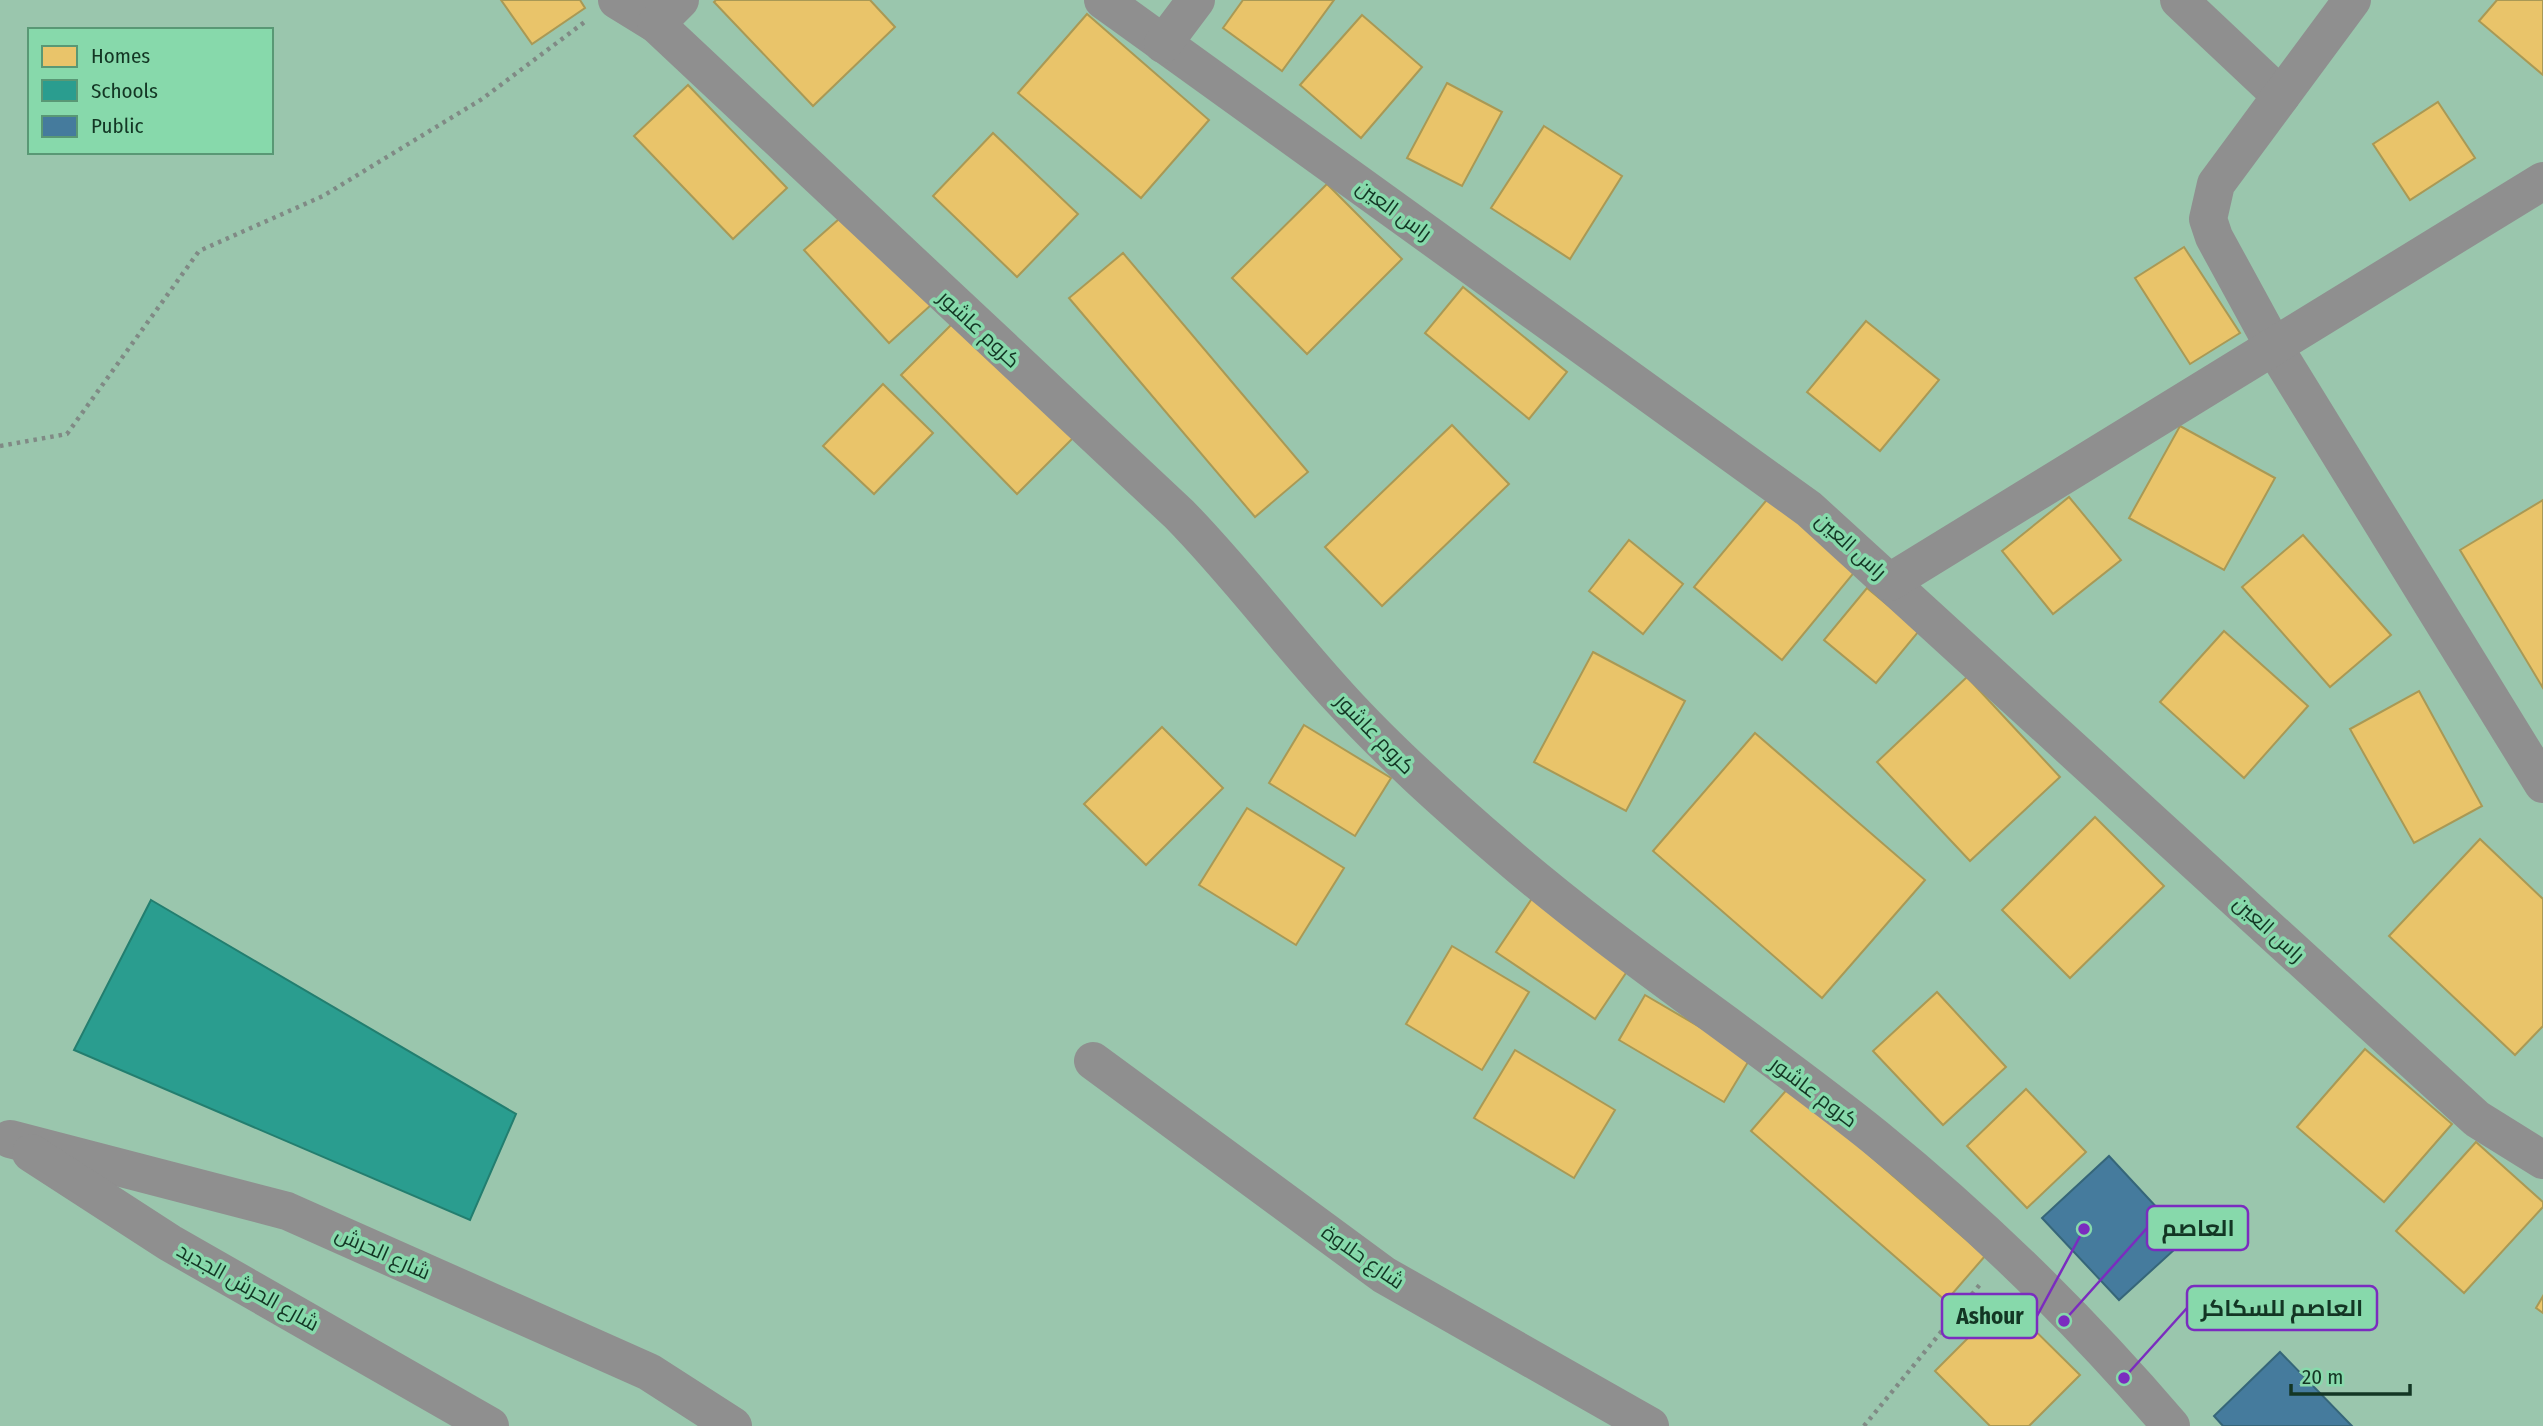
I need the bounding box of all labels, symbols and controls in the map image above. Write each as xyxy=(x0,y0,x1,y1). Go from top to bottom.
legend xyxy=(28,28,273,154)
text: Homes xyxy=(91,43,150,69)
text: Schools xyxy=(91,78,158,104)
text: Public xyxy=(91,113,143,139)
street label: راس العين xyxy=(1351,174,1437,246)
street label: كروم عاشور xyxy=(931,284,1025,374)
street label: راس العين xyxy=(1810,507,1892,585)
street label: كروم عاشور xyxy=(1329,687,1420,781)
street label: راس العين xyxy=(2228,890,2310,968)
street label: كروم عاشور xyxy=(1764,1050,1863,1134)
callout: العاصم xyxy=(2147,1206,2248,1250)
text: العاصم xyxy=(2161,1214,2235,1244)
street label: شارع حلاوة xyxy=(1316,1219,1409,1296)
street label: شارع الحرش xyxy=(331,1220,435,1286)
street label: شارع الحرش الجديد xyxy=(172,1237,324,1338)
callout: العاصم للسكاكر xyxy=(2187,1286,2377,1330)
callout: Ashour xyxy=(1942,1294,2037,1338)
text: العاصم للسكاكر xyxy=(2200,1294,2363,1324)
text: Ashour xyxy=(1955,1302,2024,1330)
scale bar xyxy=(2291,1352,2410,1396)
text: 20 m xyxy=(2302,1364,2343,1390)

